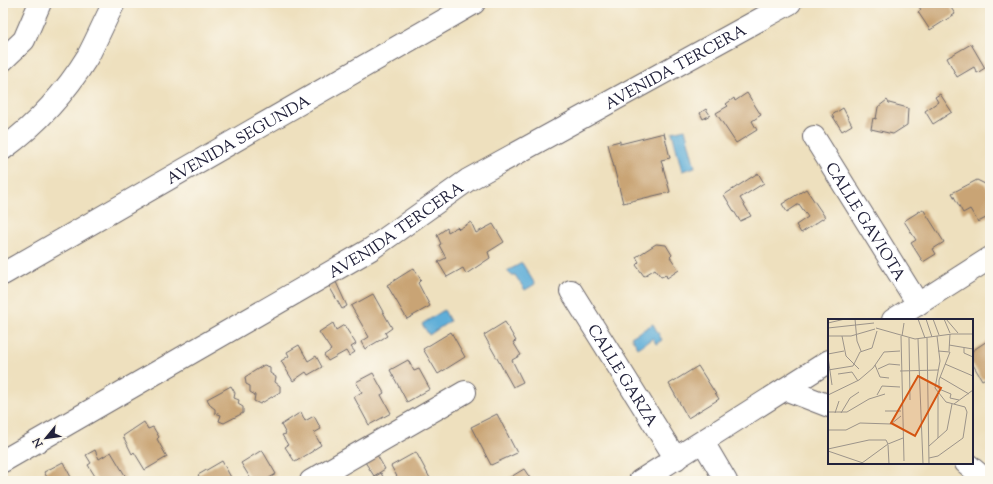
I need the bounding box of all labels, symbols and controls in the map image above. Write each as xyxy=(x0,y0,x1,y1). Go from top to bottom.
street label: AVENIDA TERCERA xyxy=(601,20,751,117)
street label: AVENIDA SEGUNDA xyxy=(163,90,315,192)
street label: CALLE GAVIOTA xyxy=(818,158,910,286)
street label: AVENIDA TERCERA xyxy=(325,178,469,285)
inset map xyxy=(828,319,973,464)
street label: CALLE GARZA xyxy=(581,320,662,432)
north arrow xyxy=(26,418,66,458)
text: N xyxy=(29,434,48,451)

